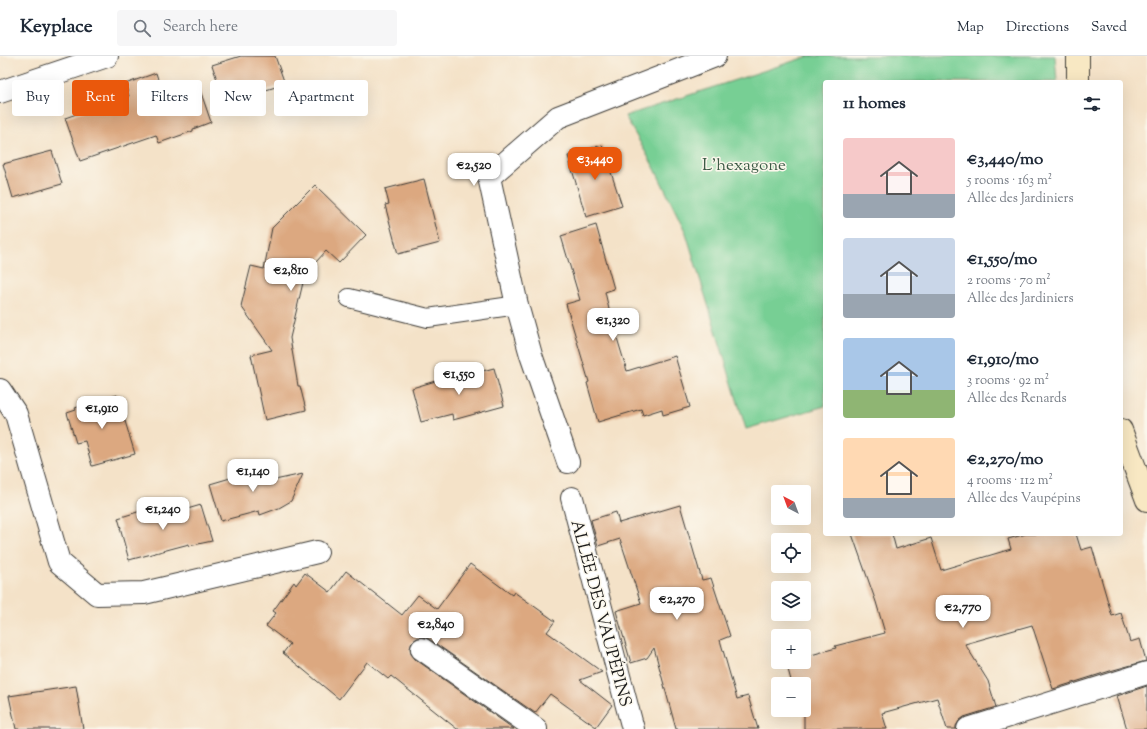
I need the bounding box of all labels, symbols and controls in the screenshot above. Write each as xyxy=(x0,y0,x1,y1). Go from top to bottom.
search box xyxy=(117,10,397,46)
text: Keyplace xyxy=(20,14,93,41)
icon: search xyxy=(131,17,153,39)
text: Search here xyxy=(163,17,238,38)
text: Map xyxy=(957,18,984,38)
text: Directions xyxy=(1006,18,1069,38)
text: Saved xyxy=(1091,18,1127,38)
chip: Buy xyxy=(12,80,64,116)
chip: Rent xyxy=(72,80,129,116)
chip: Filters xyxy=(137,80,202,116)
chip: New xyxy=(210,80,266,116)
chip: Apartment xyxy=(274,80,368,116)
text: 11 homes xyxy=(843,92,906,116)
icon: filters xyxy=(1081,93,1103,115)
pin: €3,440 xyxy=(562,147,628,181)
text: €3,440/mo xyxy=(967,148,1043,172)
text: €3,440 xyxy=(577,151,613,169)
pin: €2,520 xyxy=(441,153,507,187)
park label: L'hexagone xyxy=(702,154,786,178)
icon: home xyxy=(875,154,923,202)
text: €2,520 xyxy=(457,157,491,175)
text: 5 rooms · 163 m² xyxy=(967,172,1052,190)
text: Allée des Jardiniers xyxy=(967,190,1074,208)
text: €1,550/mo xyxy=(967,248,1037,272)
icon: home xyxy=(875,254,923,302)
pin: €2,810 xyxy=(258,258,324,292)
text: €2,810 xyxy=(274,262,308,280)
text: 2 rooms · 70 m² xyxy=(967,272,1051,290)
text: Allée des Jardiniers xyxy=(967,290,1074,308)
pin: €1,320 xyxy=(580,308,646,342)
text: €1,320 xyxy=(596,312,630,330)
text: €1,910/mo xyxy=(967,348,1039,372)
icon: home xyxy=(875,354,923,402)
pin: €1,550 xyxy=(426,362,492,396)
text: €1,550 xyxy=(443,366,475,384)
text: 3 rooms · 92 m² xyxy=(967,372,1049,390)
text: Allée des Renards xyxy=(967,390,1067,408)
pin: €1,910 xyxy=(69,396,135,430)
text: €1,910 xyxy=(86,400,118,418)
text: €2,270/mo xyxy=(967,448,1043,472)
icon: home xyxy=(875,454,923,502)
pin: €1,140 xyxy=(220,459,286,493)
text: €1,140 xyxy=(236,463,270,481)
text: 4 rooms · 112 m² xyxy=(967,472,1053,490)
north arrow xyxy=(771,485,811,525)
map controls xyxy=(771,485,811,717)
text: Allée des Vaupépins xyxy=(967,490,1081,508)
pin: €1,240 xyxy=(130,497,196,531)
text: €1,240 xyxy=(145,501,181,519)
street label: ALLÉE DES VAUPÉPINS xyxy=(564,517,637,710)
button: locate xyxy=(771,533,811,573)
button: layers xyxy=(771,581,811,621)
pin: €2,270 xyxy=(644,587,710,621)
text: €2,270 xyxy=(659,591,695,609)
pin: €2,770 xyxy=(930,595,996,629)
text: €2,770 xyxy=(945,599,981,617)
pin: €2,840 xyxy=(403,612,469,646)
text: €2,840 xyxy=(418,616,454,634)
button: + xyxy=(771,629,811,669)
button: − xyxy=(771,677,811,717)

